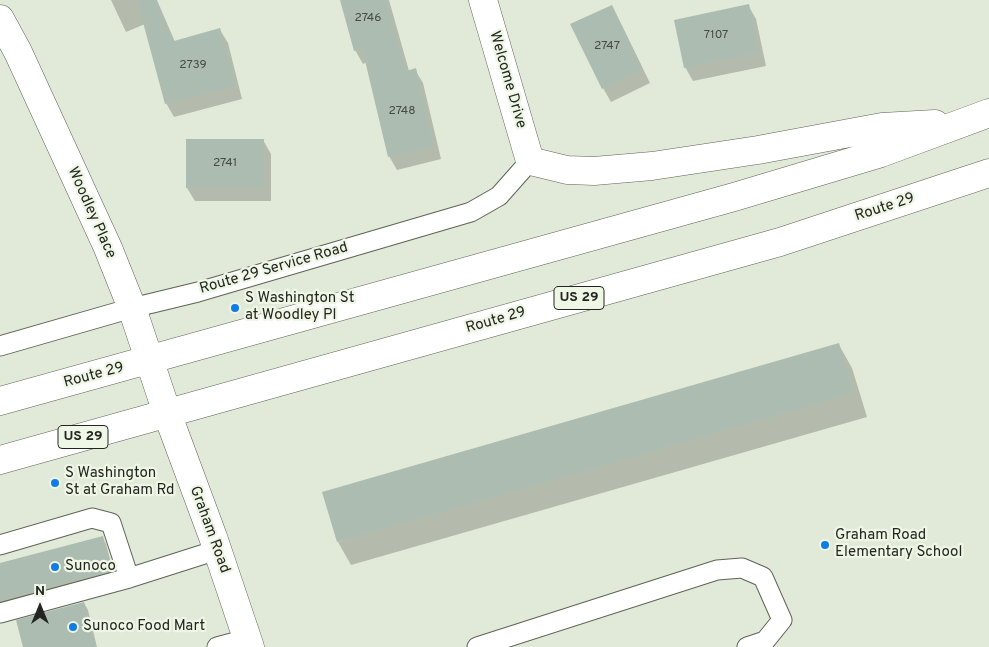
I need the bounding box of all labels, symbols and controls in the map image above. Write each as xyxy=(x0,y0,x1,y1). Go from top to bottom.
house number: 2746 xyxy=(355,12,381,26)
street label: Welcome Drive xyxy=(485,29,529,131)
house number: 7107 xyxy=(704,29,728,43)
house number: 2747 xyxy=(594,40,620,54)
house number: 2739 xyxy=(179,59,207,73)
house number: 2748 xyxy=(388,105,416,119)
house number: 2741 xyxy=(213,157,237,171)
street label: Woodley Place xyxy=(63,164,119,262)
street label: Route 29 xyxy=(853,190,917,226)
street label: Route 29 Service Road xyxy=(198,239,350,299)
road number: US 29 xyxy=(554,286,604,310)
place label: S Washington St at Woodley Pl xyxy=(245,290,354,325)
marker: S Washington St at Woodley Pl xyxy=(229,302,241,314)
street label: Route 29 xyxy=(464,304,528,338)
street label: Route 29 xyxy=(62,359,126,393)
road number: US 29 xyxy=(58,426,108,448)
place label: S Washington St at Graham Rd xyxy=(65,465,174,500)
marker: S Washington St at Graham Rd xyxy=(49,477,61,489)
street label: Graham Road xyxy=(185,484,233,576)
place label: Graham Road Elementary School xyxy=(835,527,962,562)
marker: Graham Road Elementary School xyxy=(819,539,831,551)
place label: Sunoco xyxy=(65,558,116,576)
marker: Sunoco xyxy=(49,561,61,573)
north arrow xyxy=(15,582,65,632)
text: N xyxy=(35,583,45,600)
place label: Sunoco Food Mart xyxy=(83,618,205,636)
marker: Sunoco Food Mart xyxy=(67,621,79,633)

